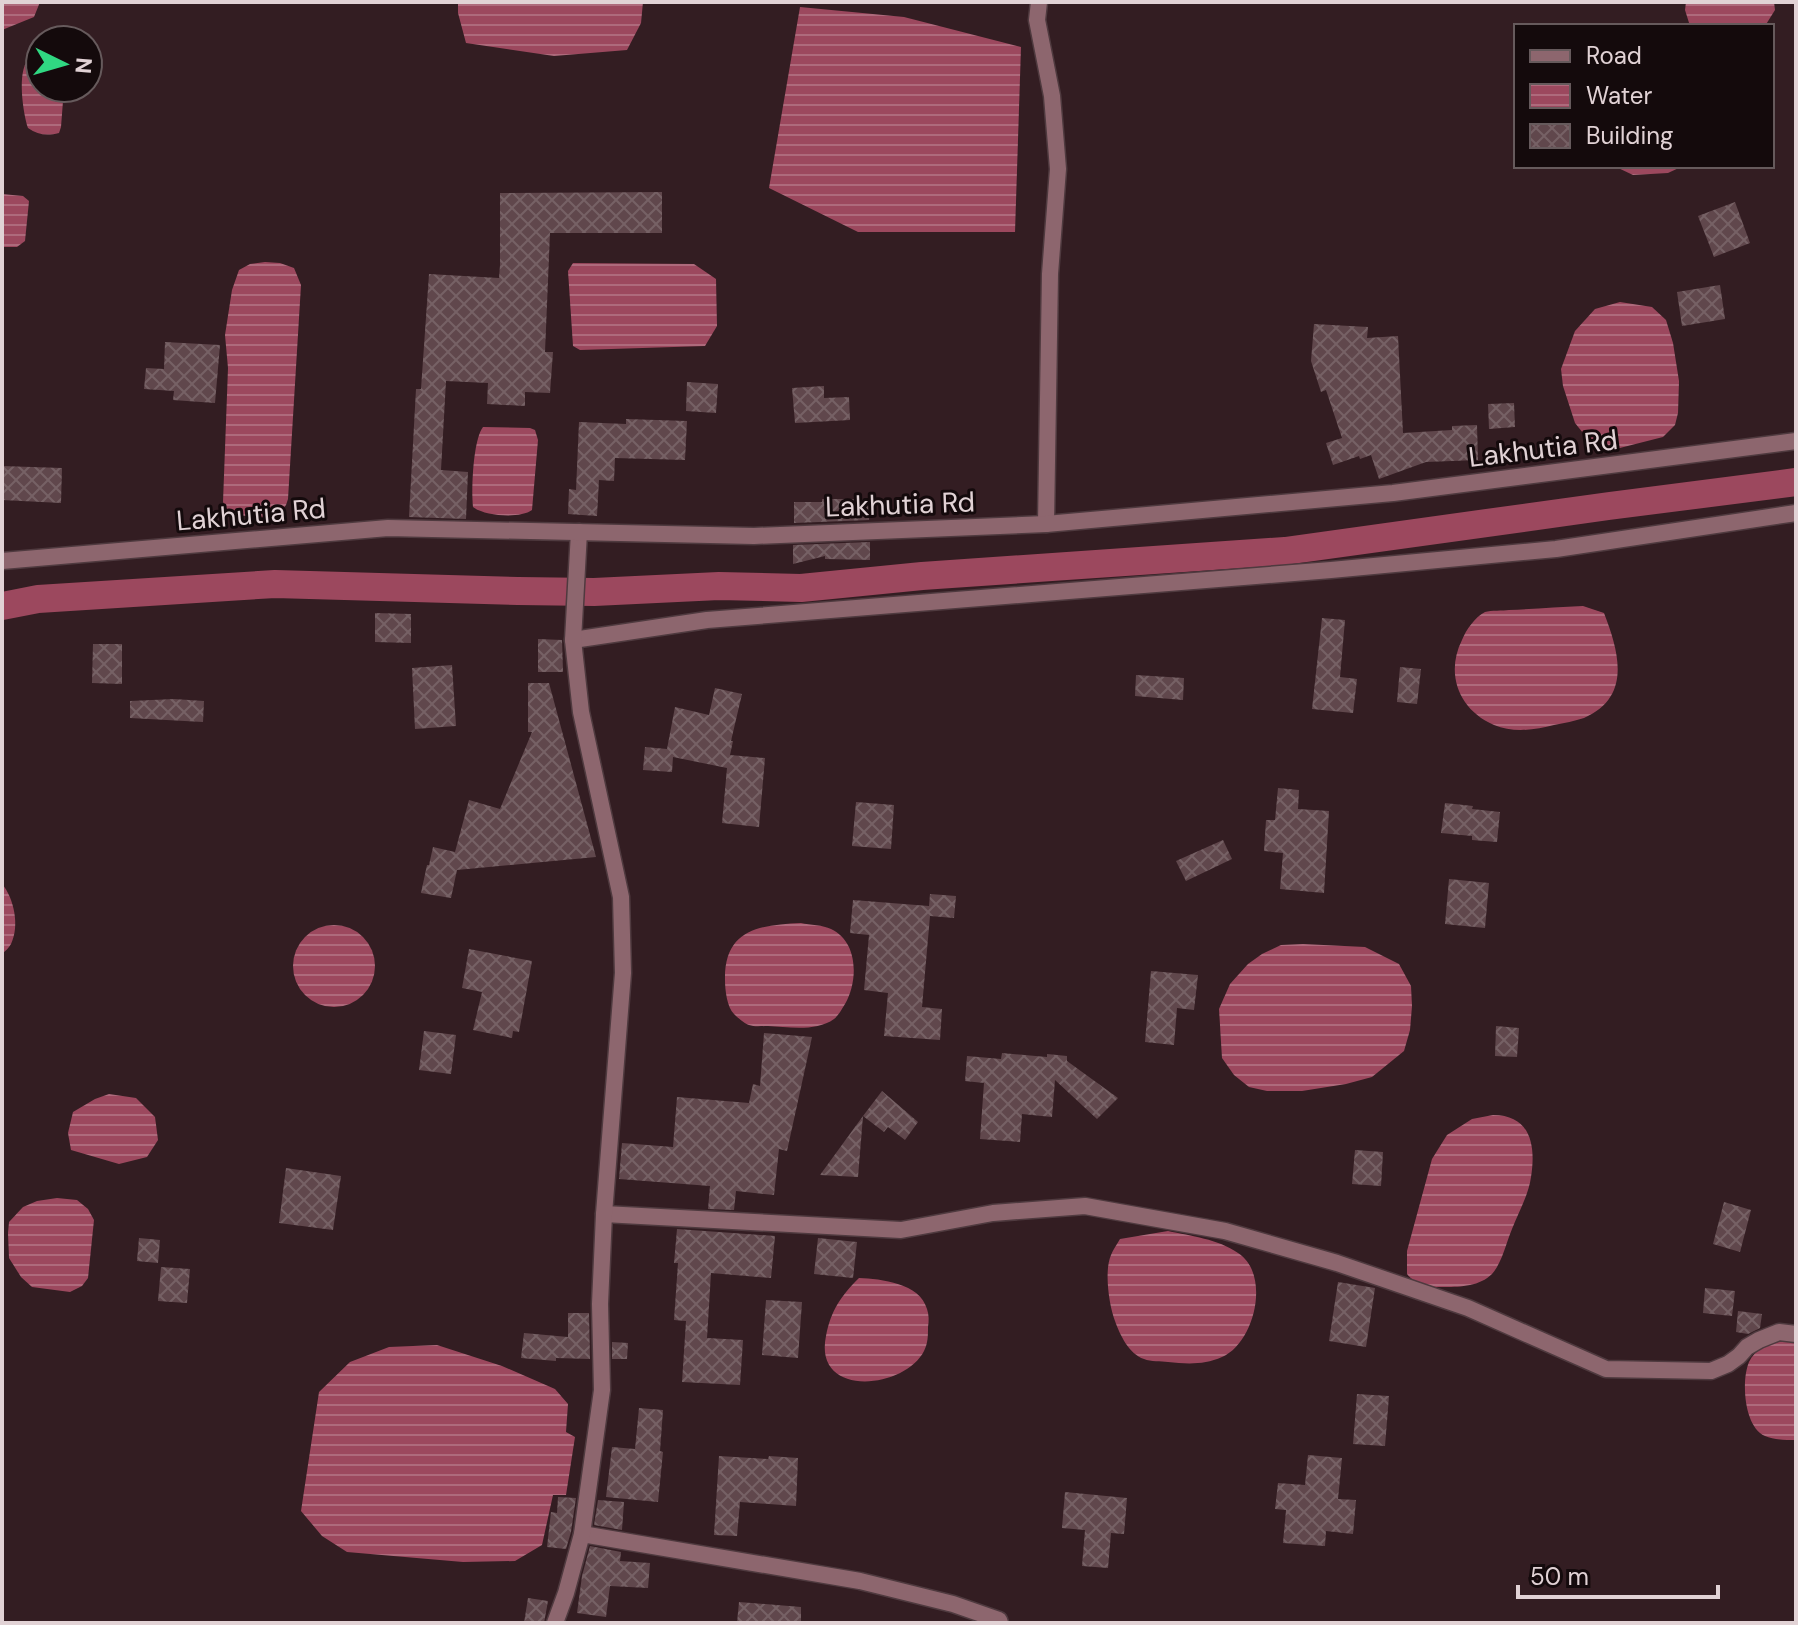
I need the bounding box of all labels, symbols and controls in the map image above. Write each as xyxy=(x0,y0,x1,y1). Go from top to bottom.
north arrow xyxy=(24,24,104,104)
legend xyxy=(1514,24,1774,168)
text: Road xyxy=(1586,40,1642,71)
text: N xyxy=(68,56,99,75)
text: Water xyxy=(1586,80,1652,111)
text: Building xyxy=(1586,120,1673,151)
street label: Lakhutia Rd xyxy=(1466,421,1620,476)
street label: Lakhutia Rd xyxy=(824,483,976,526)
street label: Lakhutia Rd xyxy=(175,490,327,539)
scale bar xyxy=(1518,1549,1718,1599)
text: 50 m xyxy=(1530,1561,1589,1592)

